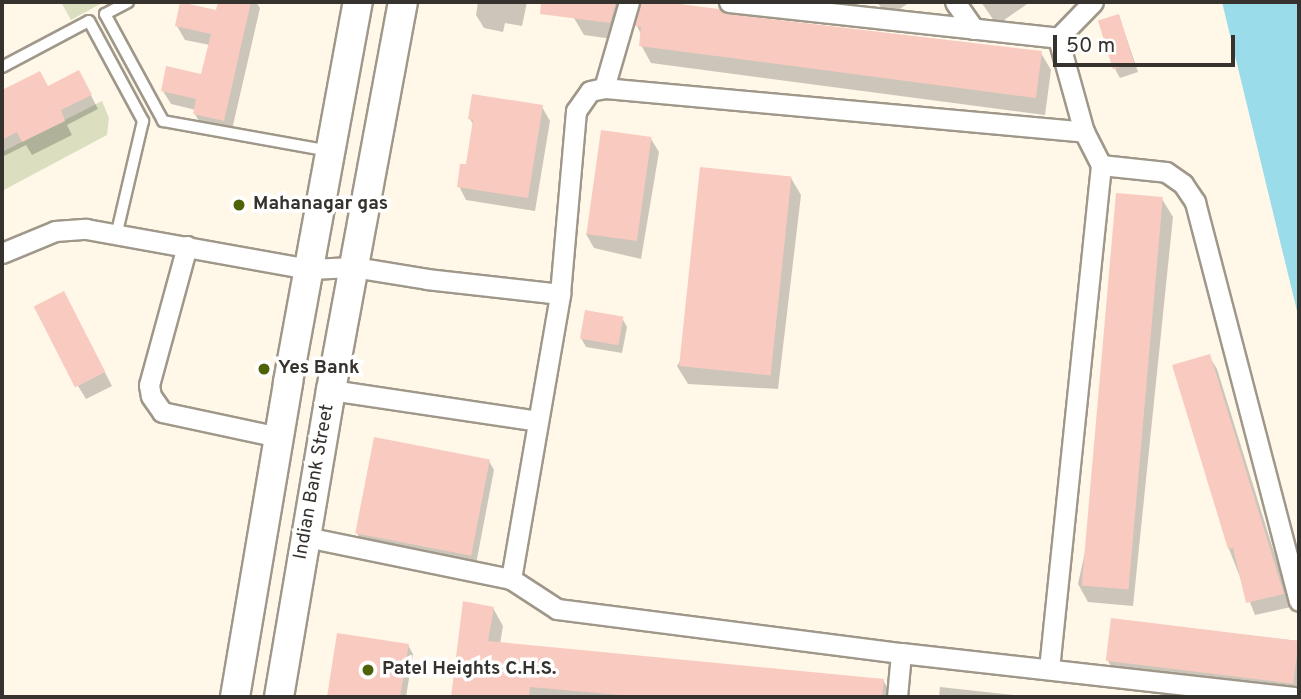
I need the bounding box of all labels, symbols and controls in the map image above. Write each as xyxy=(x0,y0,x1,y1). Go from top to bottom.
scale bar xyxy=(1056,21,1238,65)
text: 50 m xyxy=(1066,33,1115,60)
place label: Mahanagar gas xyxy=(253,194,388,216)
marker: Mahanagar gas xyxy=(231,197,247,213)
place label: Yes Bank xyxy=(278,358,360,380)
marker: Yes Bank xyxy=(256,361,272,377)
street label: Indian Bank Street xyxy=(290,402,340,562)
place label: Patel Heights C.H.S. xyxy=(382,659,556,681)
marker: Patel Heights C.H.S. xyxy=(360,662,376,678)

